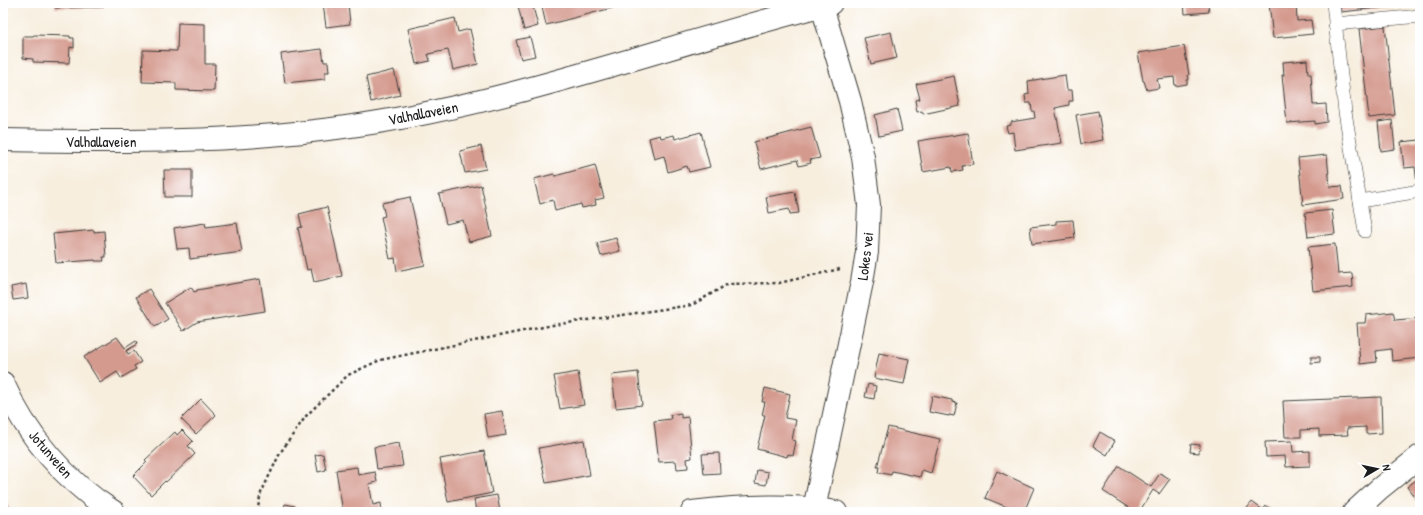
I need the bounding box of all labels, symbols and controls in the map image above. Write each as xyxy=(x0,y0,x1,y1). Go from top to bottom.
street label: Valhallaveien xyxy=(386,96,460,130)
street label: Valhallaveien xyxy=(66,131,137,152)
street label: Lokes vei xyxy=(852,231,878,281)
street label: Jotunveien xyxy=(24,425,78,483)
north arrow xyxy=(1357,449,1397,489)
text: N xyxy=(1380,463,1394,472)

